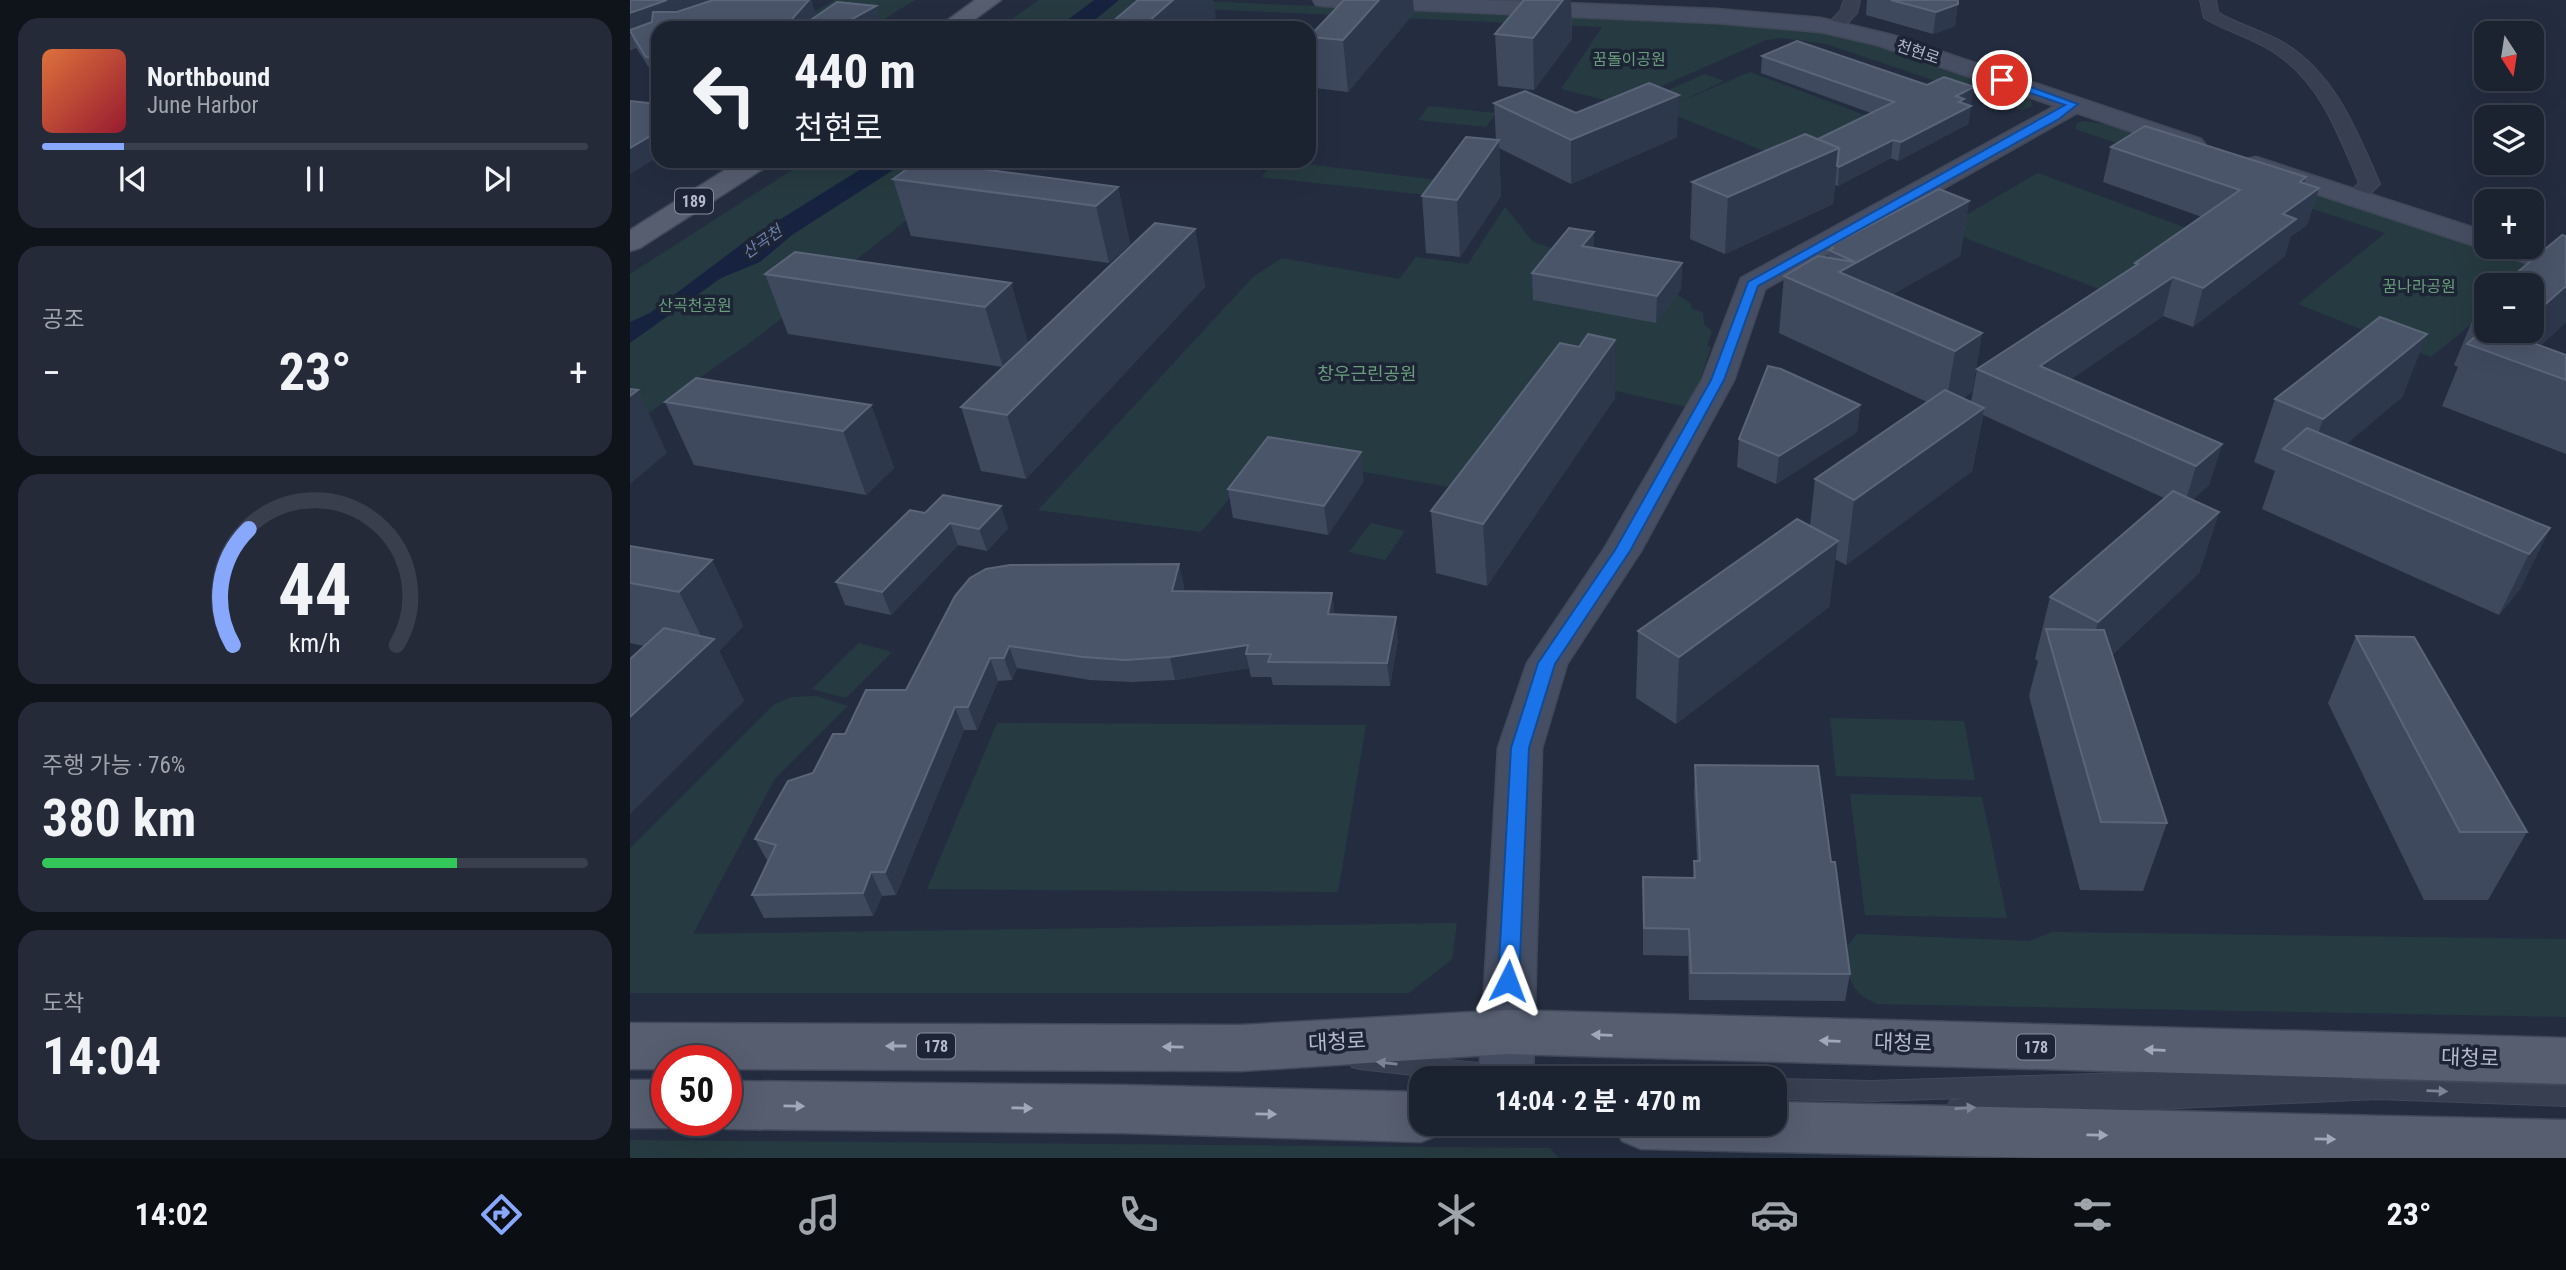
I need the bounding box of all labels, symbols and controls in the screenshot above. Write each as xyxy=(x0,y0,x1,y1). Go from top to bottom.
north arrow xyxy=(2474,21,2544,91)
map controls xyxy=(2474,21,2544,343)
street label: 천현로 xyxy=(1894,36,1942,68)
text: 440 m xyxy=(794,43,916,100)
icon: left xyxy=(679,49,770,140)
park label: 꿈돌이공원 xyxy=(1592,50,1666,69)
pin xyxy=(1972,50,2032,110)
icon: arrive xyxy=(1983,61,2021,99)
text: Northbound xyxy=(147,62,270,92)
text: June Harbor xyxy=(147,92,259,119)
button: layers xyxy=(2474,105,2544,175)
text: 천현로 xyxy=(794,109,882,147)
icon: previous xyxy=(114,160,152,198)
icon: pause xyxy=(296,160,334,198)
icon: next xyxy=(478,160,516,198)
road number: 189 xyxy=(675,188,713,214)
button: + xyxy=(2474,189,2544,259)
water label: 산곡천 xyxy=(738,220,787,262)
button: − xyxy=(2474,273,2544,343)
park label: 꿈나라공원 xyxy=(2382,277,2456,296)
park label: 산곡천공원 xyxy=(658,296,732,315)
text: 공조 xyxy=(42,306,84,333)
text: 23° xyxy=(279,342,351,403)
text: − xyxy=(42,351,61,395)
text: + xyxy=(569,351,588,395)
park label: 창우근린공원 xyxy=(1317,363,1417,384)
text: 44 xyxy=(278,547,352,633)
text: km/h xyxy=(289,629,341,658)
text: 주행 가능 · 76% xyxy=(42,752,185,779)
text: 380 km xyxy=(42,788,196,849)
position arrow xyxy=(1471,944,1545,1018)
text: 도착 xyxy=(42,990,84,1017)
text: 14:04 xyxy=(42,1026,161,1087)
street label: 대청로 xyxy=(1307,1028,1367,1056)
one-way arrow xyxy=(1591,1029,1613,1041)
street label: 대청로 xyxy=(1874,1030,1932,1056)
road number: 178 xyxy=(917,1034,955,1058)
one-way arrow xyxy=(1818,1035,1840,1047)
road number: 178 xyxy=(2017,1035,2055,1060)
one-way arrow xyxy=(885,1040,907,1052)
one-way arrow xyxy=(1162,1041,1184,1053)
one-way arrow xyxy=(2144,1044,2166,1056)
speed limit sign: 50 xyxy=(651,1045,742,1136)
street label: 대청로 xyxy=(2441,1045,2499,1071)
one-way arrow xyxy=(1376,1057,1398,1068)
one-way arrow xyxy=(2426,1085,2448,1097)
text: 14:04 · 2 분 · 470 m xyxy=(1495,1086,1701,1116)
one-way arrow xyxy=(784,1100,806,1111)
one-way arrow xyxy=(1011,1102,1033,1114)
one-way arrow xyxy=(1954,1102,1976,1113)
one-way arrow xyxy=(1255,1109,1277,1120)
one-way arrow xyxy=(2087,1129,2109,1140)
one-way arrow xyxy=(2314,1134,2336,1145)
icon: directions xyxy=(477,1190,526,1239)
icon: music xyxy=(795,1190,844,1239)
icon: phone xyxy=(1114,1190,1163,1239)
icon: climate xyxy=(1432,1190,1481,1239)
icon: car xyxy=(1750,1190,1799,1239)
icon: filters xyxy=(2068,1190,2117,1239)
text: 14:02 xyxy=(135,1195,208,1233)
text: 23° xyxy=(2387,1195,2431,1233)

